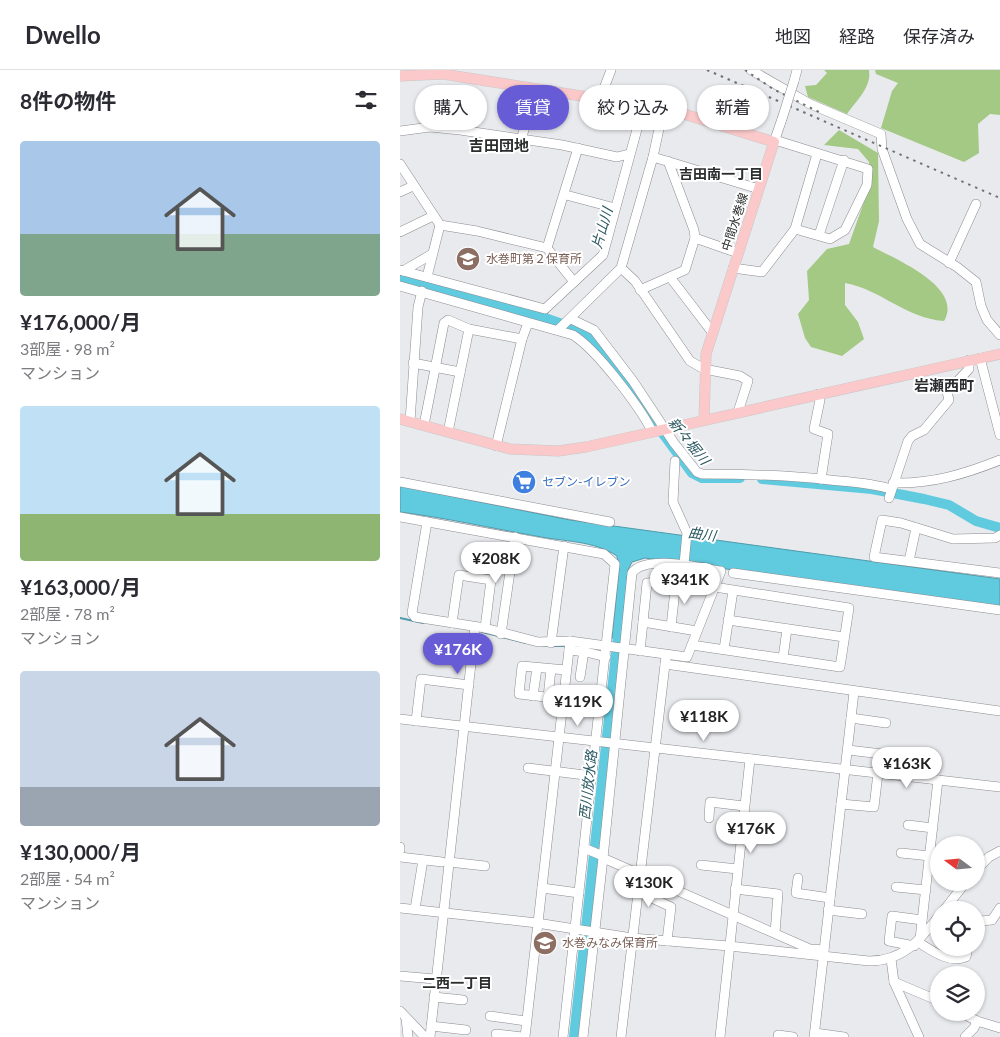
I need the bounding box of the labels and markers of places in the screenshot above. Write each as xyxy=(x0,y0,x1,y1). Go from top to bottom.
school or university icon: 水巻町第２保育所 xyxy=(455,246,481,272)
place label: 水巻町第２保育所 xyxy=(486,251,582,266)
supermarket icon: セブン-イレブン xyxy=(511,469,537,495)
place label: セブン-イレブン xyxy=(542,474,630,489)
pin: ¥208K xyxy=(461,542,531,584)
pin: ¥341K xyxy=(650,562,720,605)
pin: ¥176K xyxy=(423,632,493,675)
pin: ¥119K xyxy=(543,684,613,727)
pin: ¥118K xyxy=(669,700,739,742)
pin: ¥163K xyxy=(872,746,942,789)
pin: ¥176K xyxy=(716,812,786,854)
pin: ¥130K xyxy=(614,866,684,908)
school or university icon: 水巻みなみ保育所 xyxy=(532,930,558,956)
place label: 水巻みなみ保育所 xyxy=(562,935,658,950)

